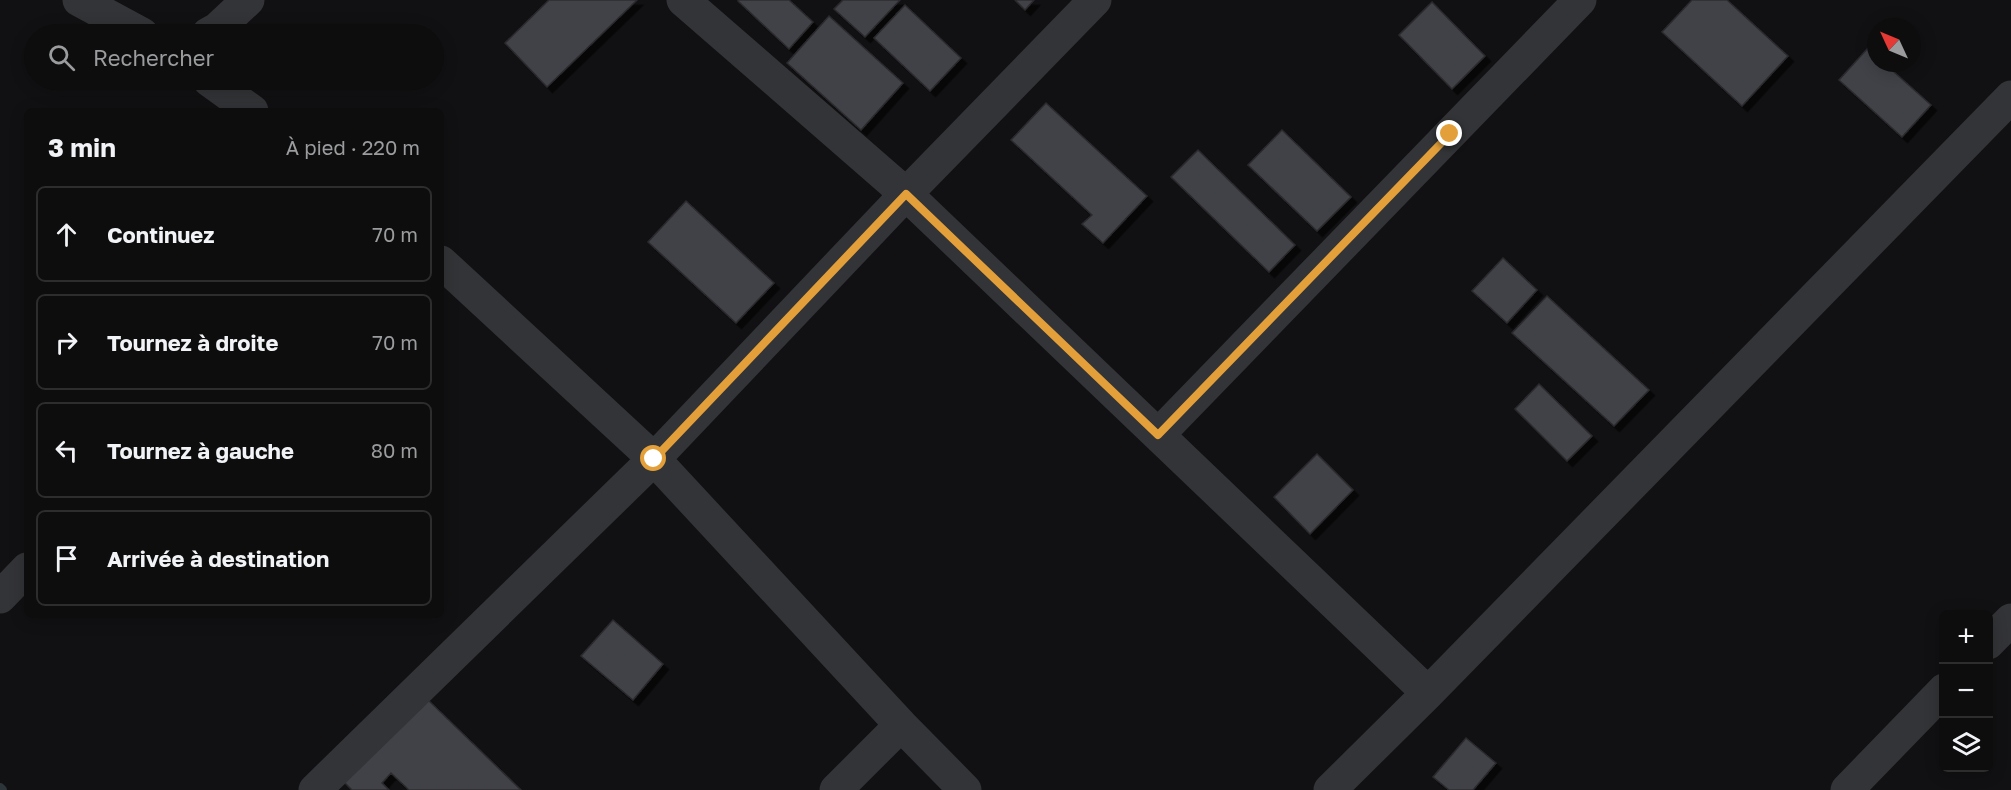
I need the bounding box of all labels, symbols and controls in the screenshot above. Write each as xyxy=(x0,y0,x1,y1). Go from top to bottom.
north arrow xyxy=(1867,18,1921,72)
search box xyxy=(24,24,444,90)
icon: search xyxy=(45,41,78,74)
text: Rechercher xyxy=(93,44,214,71)
route end xyxy=(1436,120,1462,146)
text: 3 min xyxy=(48,132,116,163)
text: À pied · 220 m xyxy=(286,135,420,159)
icon: ahead xyxy=(50,218,83,251)
text: Continuez xyxy=(107,221,214,248)
text: 70 m xyxy=(372,222,418,246)
icon: right xyxy=(50,326,83,359)
text: Tournez à droite xyxy=(107,329,278,356)
text: 70 m xyxy=(372,330,418,354)
icon: left xyxy=(50,434,83,467)
text: Tournez à gauche xyxy=(107,437,294,464)
text: 80 m xyxy=(371,438,418,462)
route start xyxy=(640,445,666,471)
icon: arrive xyxy=(50,542,83,575)
text: Arrivée à destination xyxy=(107,545,329,572)
map controls xyxy=(1939,610,1993,772)
button: + xyxy=(1939,610,1993,664)
button: − xyxy=(1939,664,1993,718)
button: layers xyxy=(1939,718,1993,772)

